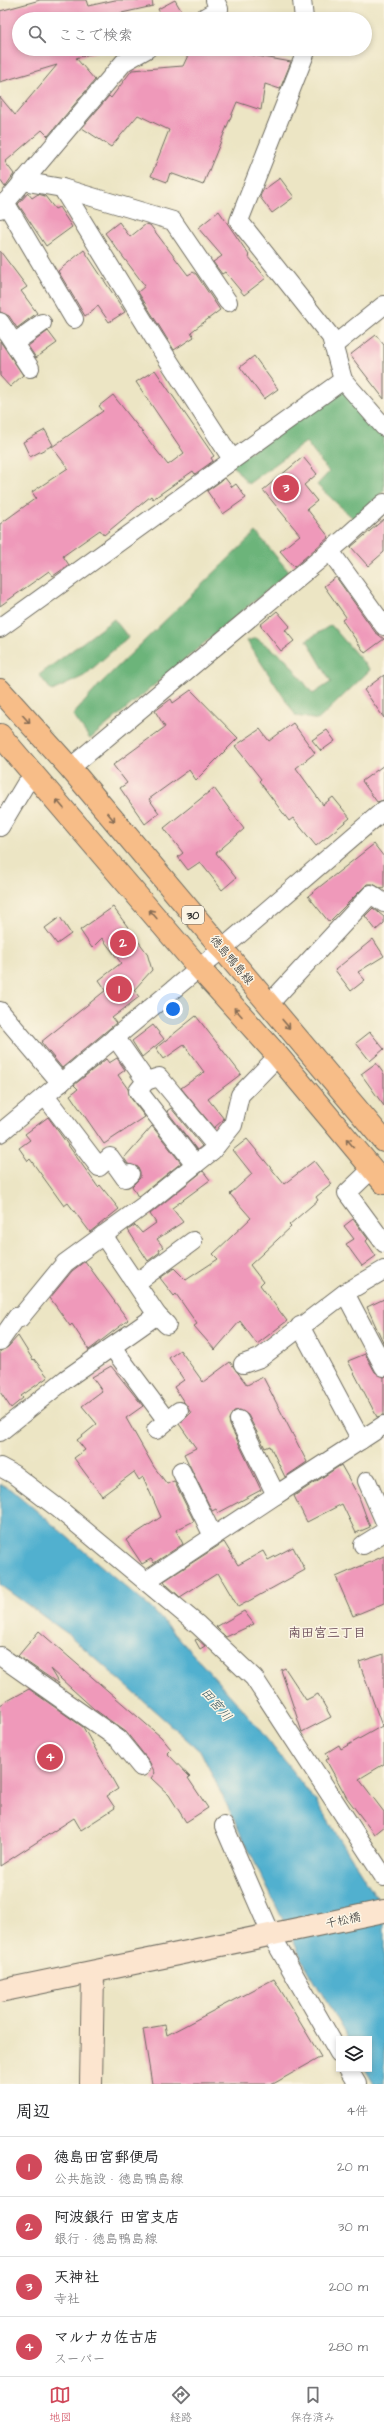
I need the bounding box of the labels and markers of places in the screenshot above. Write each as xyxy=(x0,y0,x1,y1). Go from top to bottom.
pin: 3 xyxy=(273,473,299,503)
pin: 2 xyxy=(110,928,136,958)
pin: 1 xyxy=(106,974,132,1004)
pin: 4 xyxy=(37,1742,63,1772)

